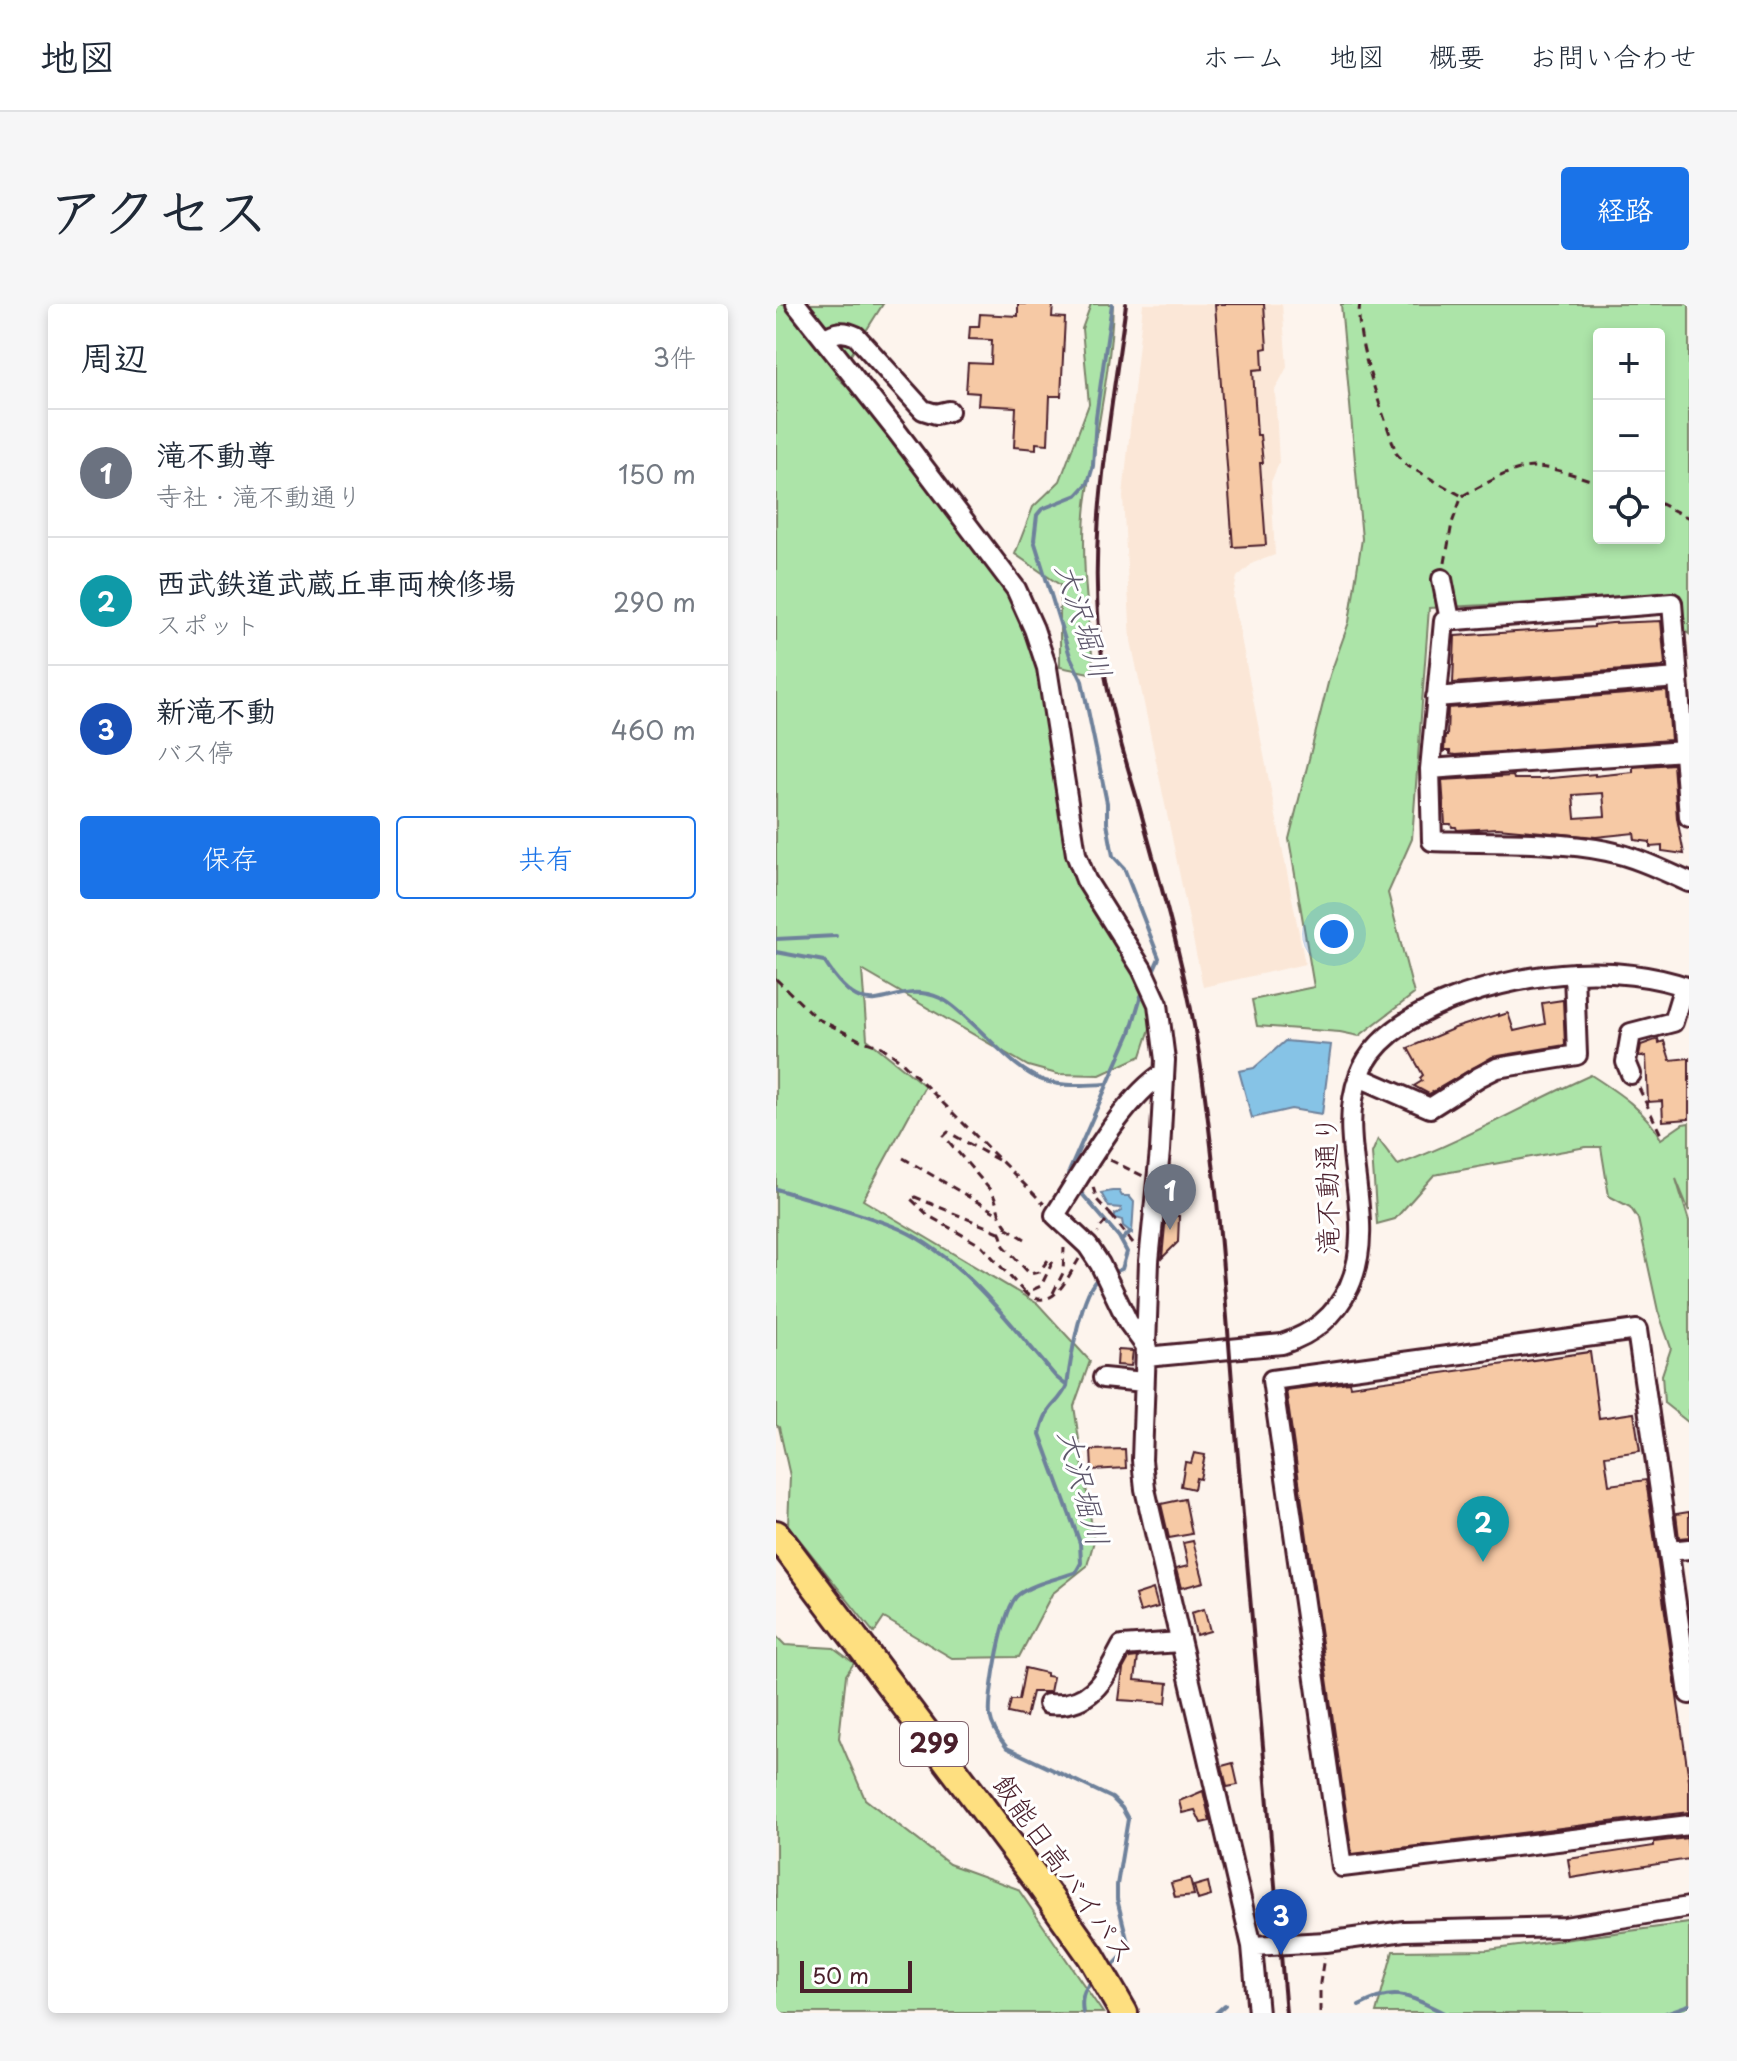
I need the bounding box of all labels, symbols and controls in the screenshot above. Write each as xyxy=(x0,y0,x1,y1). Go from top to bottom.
text: 地図 xyxy=(40,27,116,84)
text: ホーム xyxy=(1202,34,1285,77)
text: 地図 xyxy=(1329,34,1385,77)
text: 概要 xyxy=(1429,34,1485,77)
text: お問い合わせ xyxy=(1529,34,1697,77)
text: アクセス xyxy=(48,166,269,251)
button: 経路 xyxy=(1561,167,1689,250)
map controls xyxy=(1593,328,1665,544)
button: + xyxy=(1593,328,1665,400)
text: 周辺 xyxy=(80,330,148,382)
text: 3件 xyxy=(653,337,696,376)
button: − xyxy=(1593,400,1665,472)
text: 滝不動尊 xyxy=(156,431,276,476)
text: 1 xyxy=(100,454,112,493)
text: 150 m xyxy=(618,454,696,493)
button: locate xyxy=(1593,472,1665,544)
text: 寺社 · 滝不動通り xyxy=(156,476,362,515)
water label: 大沢堀川 xyxy=(1045,556,1125,684)
text: 西武鉄道武蔵丘車両検修場 xyxy=(156,559,516,604)
text: 2 xyxy=(97,582,115,621)
text: 290 m xyxy=(613,582,696,621)
text: スポット xyxy=(156,604,260,643)
text: 新滝不動 xyxy=(156,687,276,732)
text: 3 xyxy=(97,710,115,749)
text: 460 m xyxy=(611,710,696,749)
text: バス停 xyxy=(156,732,234,771)
button: 保存 xyxy=(80,816,380,899)
button: 共有 xyxy=(396,816,696,899)
your location xyxy=(1314,914,1354,954)
street label: 滝不動通り xyxy=(1303,1115,1348,1255)
pin: 1 xyxy=(1144,1164,1196,1230)
water label: 大沢堀川 xyxy=(1048,1424,1123,1551)
pin: 2 xyxy=(1457,1496,1509,1562)
road number: 299 xyxy=(900,1722,968,1766)
street label: 飯能日高バイパス xyxy=(984,1764,1147,1972)
pin: 3 xyxy=(1255,1889,1307,1955)
scale bar xyxy=(800,1957,912,1993)
text: 50 m xyxy=(812,1958,869,1991)

